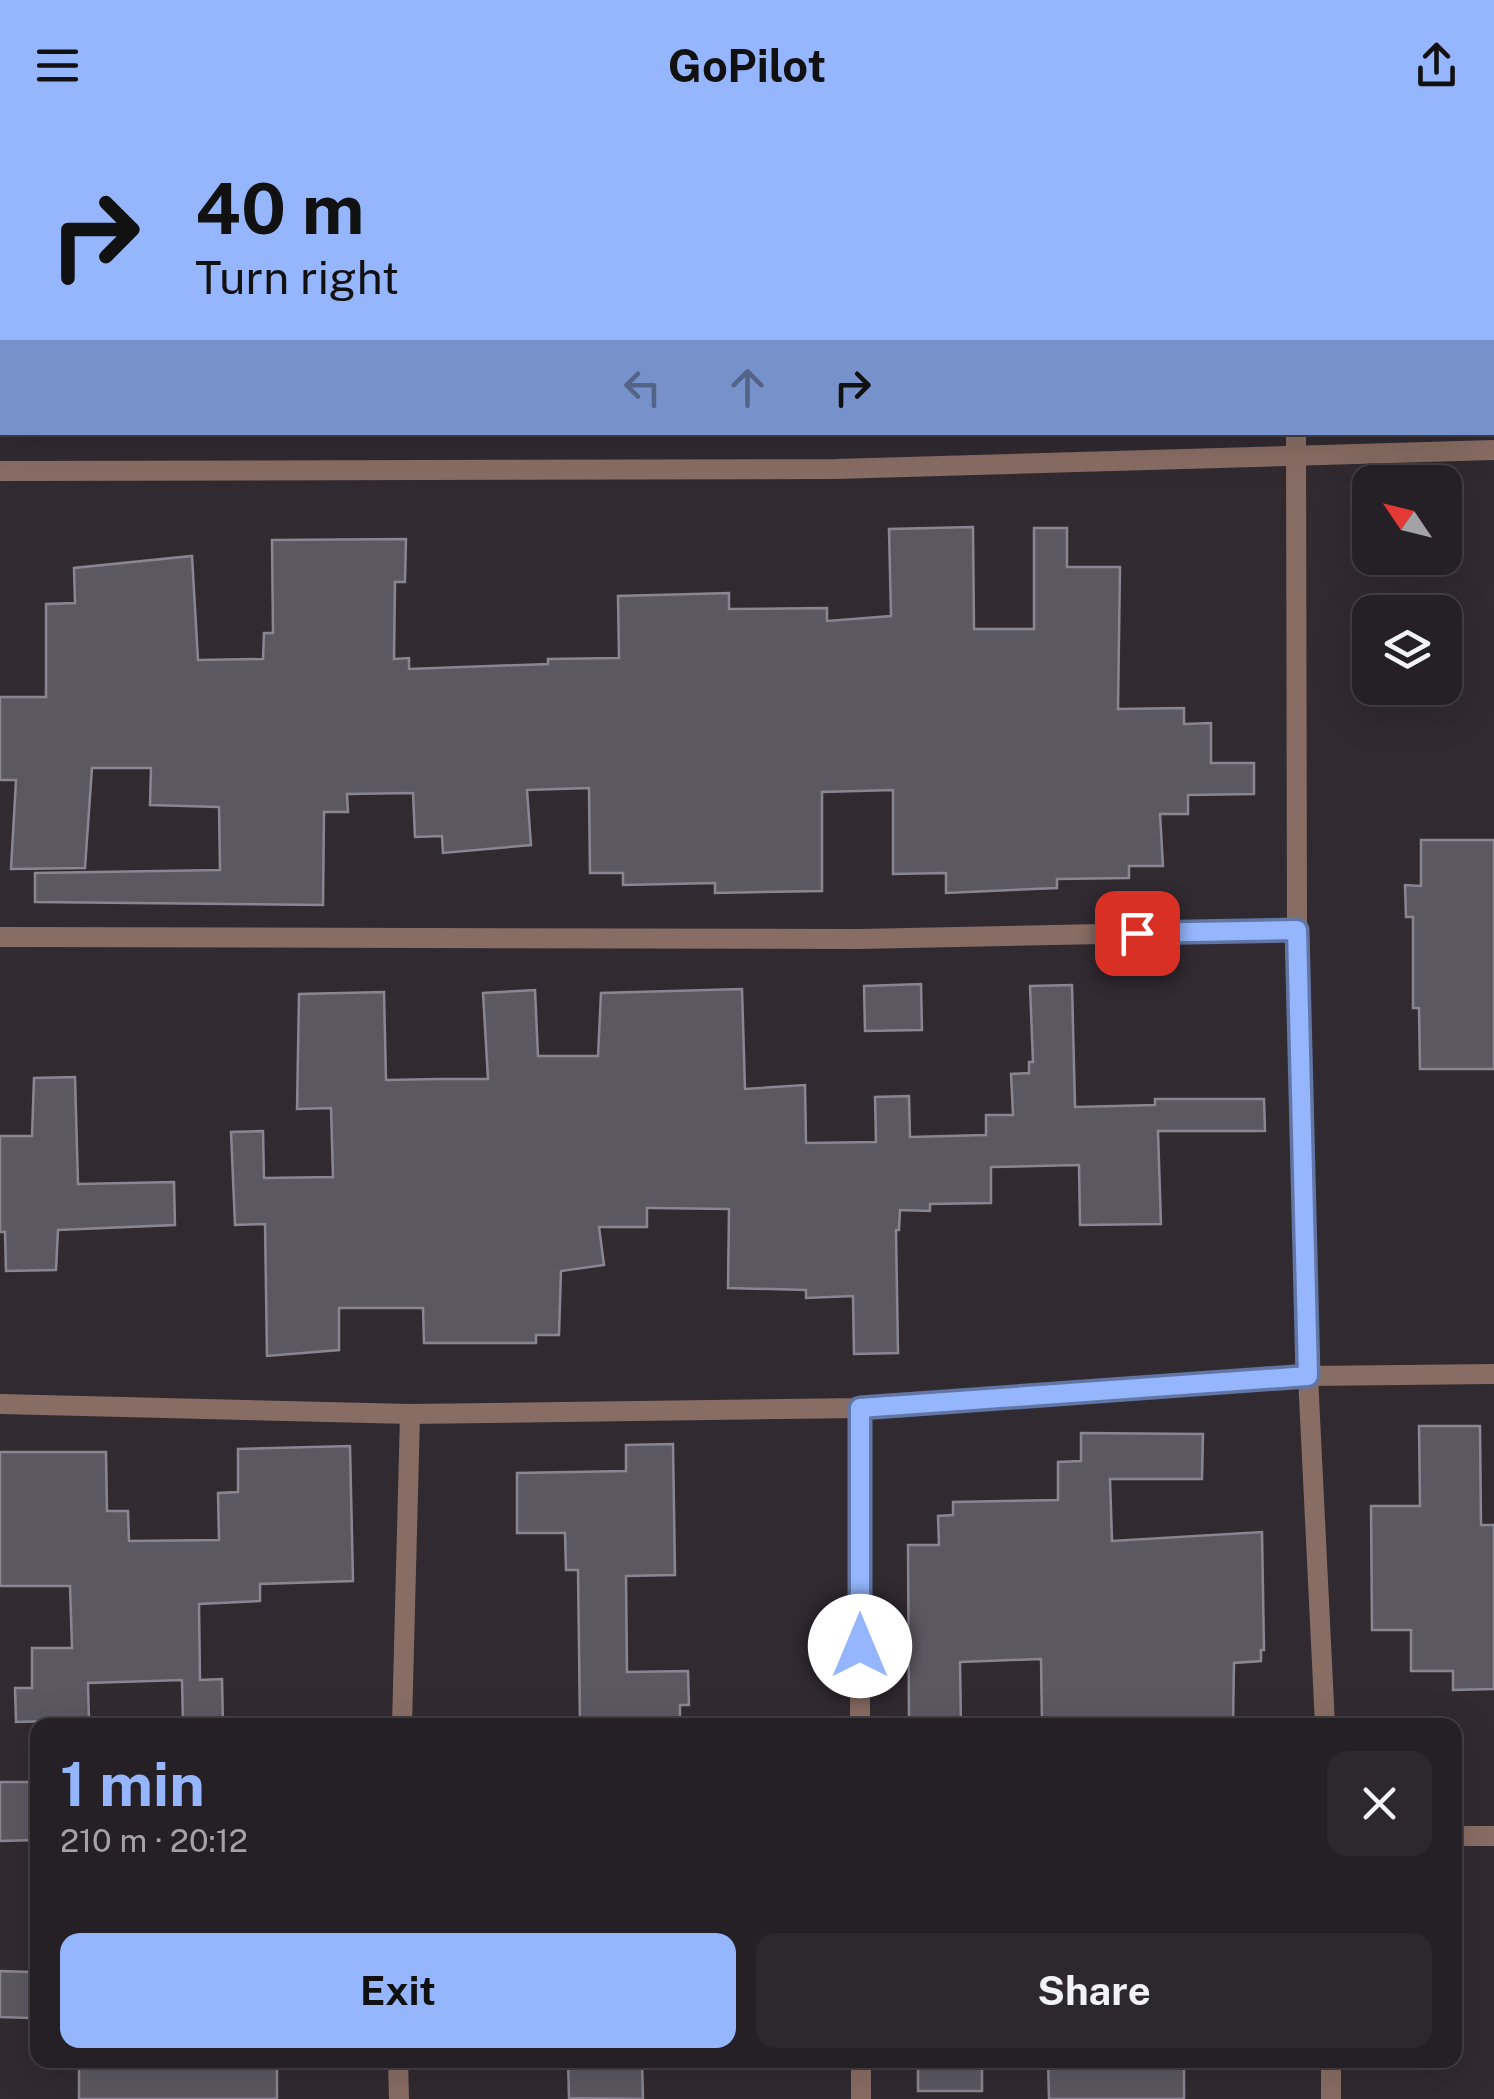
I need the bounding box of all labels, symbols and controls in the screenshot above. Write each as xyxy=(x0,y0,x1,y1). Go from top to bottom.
icon: menu xyxy=(30,38,85,93)
icon: share xyxy=(1409,38,1464,93)
text: GoPilot xyxy=(668,39,826,92)
text: 40 m xyxy=(195,167,365,250)
icon: right xyxy=(30,170,160,300)
text: Turn right xyxy=(195,251,399,304)
icon: left xyxy=(615,360,670,415)
icon: ahead xyxy=(720,360,775,415)
icon: right xyxy=(825,360,880,415)
north arrow xyxy=(1352,465,1462,575)
map controls xyxy=(1352,465,1462,705)
button: layers xyxy=(1352,595,1462,705)
pin xyxy=(1095,891,1180,976)
icon: arrive xyxy=(1110,906,1165,961)
position arrow xyxy=(808,1594,912,1698)
text: 1 min xyxy=(60,1749,205,1820)
button: close xyxy=(1327,1751,1432,1856)
text: 210 m · 20:12 xyxy=(60,1822,248,1859)
button: Exit xyxy=(60,1933,736,2048)
button: Share xyxy=(756,1933,1432,2048)

